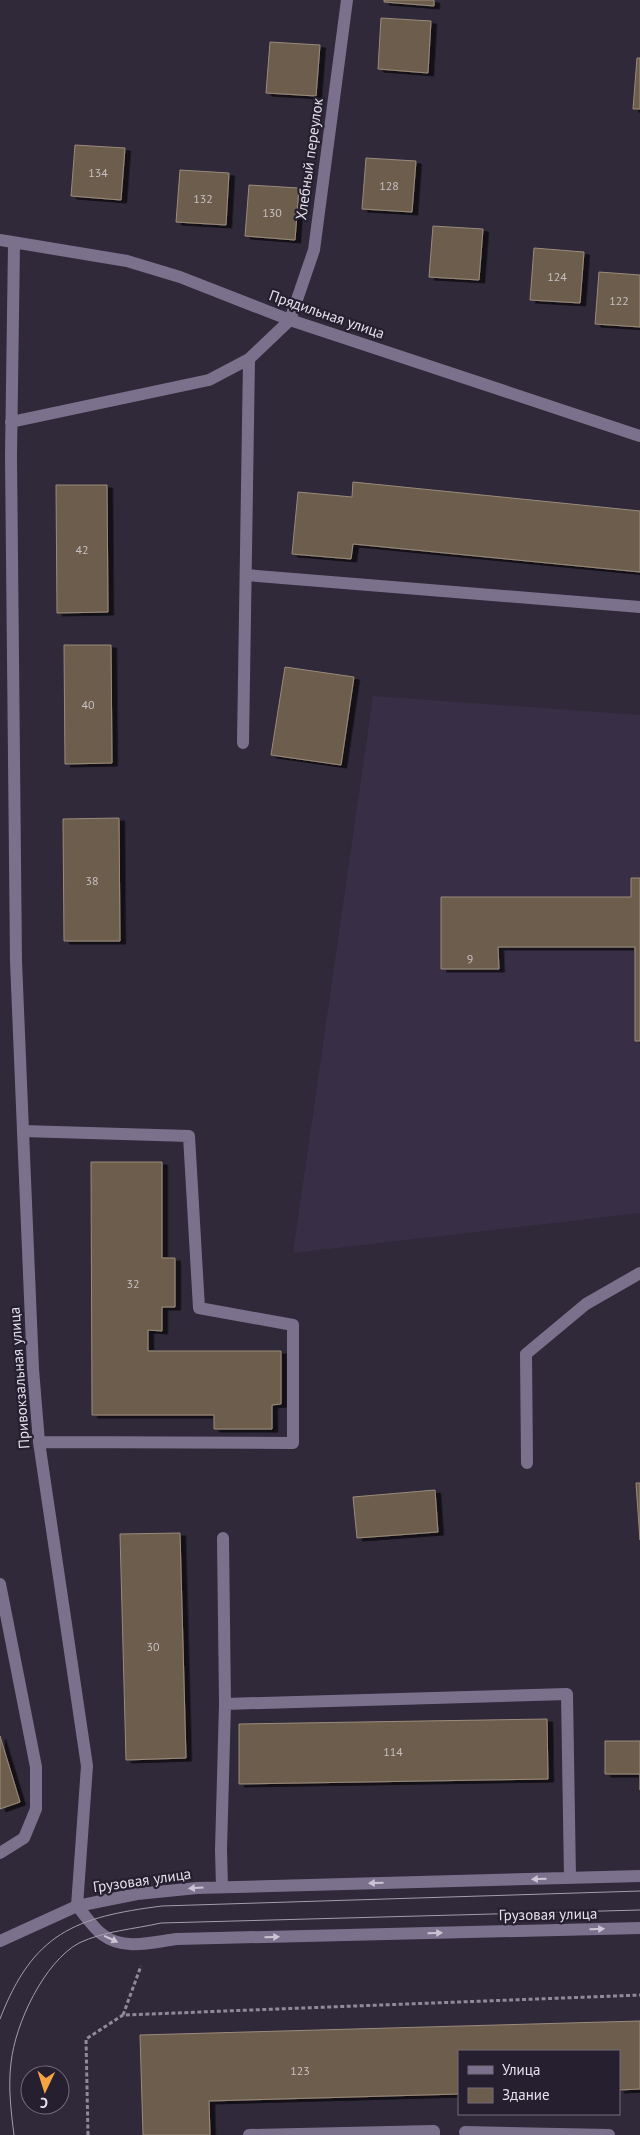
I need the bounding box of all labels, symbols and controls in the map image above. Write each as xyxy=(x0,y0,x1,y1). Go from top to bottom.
street label: Хлебный переулок xyxy=(291,96,327,221)
house number: 134 xyxy=(88,165,108,180)
house number: 128 xyxy=(379,178,399,193)
house number: 132 xyxy=(193,191,213,206)
house number: 130 xyxy=(262,205,282,220)
house number: 124 xyxy=(547,269,567,284)
street label: Прядильная улица xyxy=(267,285,387,343)
house number: 122 xyxy=(609,293,629,308)
house number: 42 xyxy=(75,542,89,557)
house number: 40 xyxy=(81,697,95,712)
house number: 38 xyxy=(85,873,99,888)
house number: 9 xyxy=(467,951,473,966)
house number: 32 xyxy=(126,1276,140,1291)
street label: Привокзальная улица xyxy=(5,1306,33,1450)
house number: 30 xyxy=(146,1639,160,1654)
house number: 114 xyxy=(383,1744,403,1759)
street label: Грузовая улица xyxy=(92,1864,192,1896)
one-way arrow xyxy=(531,1875,547,1883)
one-way arrow xyxy=(368,1879,384,1887)
one-way arrow xyxy=(188,1884,204,1892)
street label: Грузовая улица xyxy=(498,1904,598,1924)
one-way arrow xyxy=(590,1925,606,1933)
one-way arrow xyxy=(427,1929,443,1937)
one-way arrow xyxy=(265,1933,281,1941)
one-way arrow xyxy=(104,1935,119,1944)
legend xyxy=(458,2050,620,2115)
text: Улица xyxy=(502,2060,540,2079)
house number: 123 xyxy=(290,2063,310,2078)
north arrow xyxy=(20,2065,70,2115)
text: Здание xyxy=(502,2085,550,2104)
text: С xyxy=(39,2094,49,2112)

